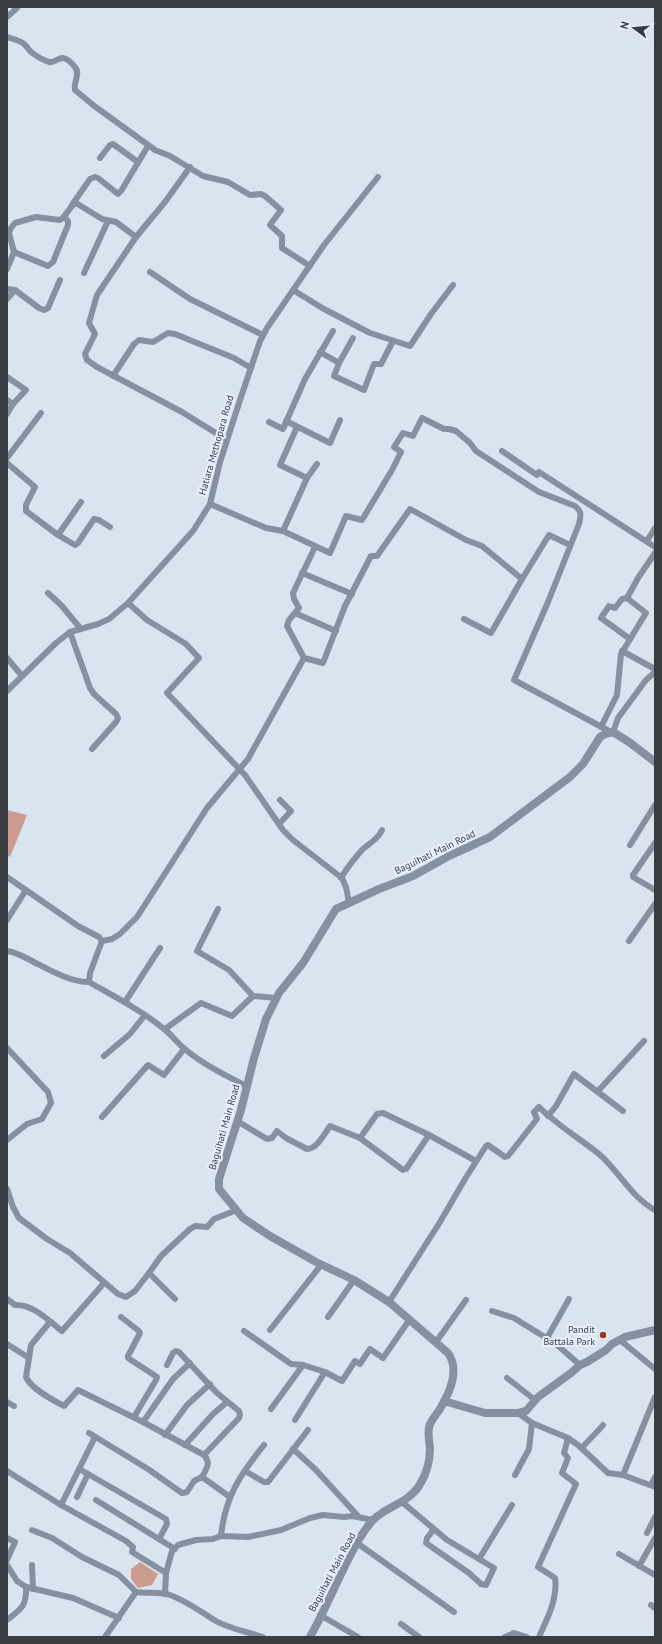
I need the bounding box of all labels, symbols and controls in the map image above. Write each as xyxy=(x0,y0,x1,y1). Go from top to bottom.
north arrow xyxy=(614,8,654,48)
text: N xyxy=(617,20,632,31)
street label: Hatiara Methopara Road xyxy=(195,393,237,497)
street label: Baguihati Main Road xyxy=(392,827,478,877)
street label: Baguihati Main Road xyxy=(206,1083,242,1171)
place label: Pandit Battala Park xyxy=(544,1323,596,1348)
marker: Pandit Battala Park xyxy=(598,1330,608,1340)
street label: Baguihati Main Road xyxy=(306,1530,358,1614)

